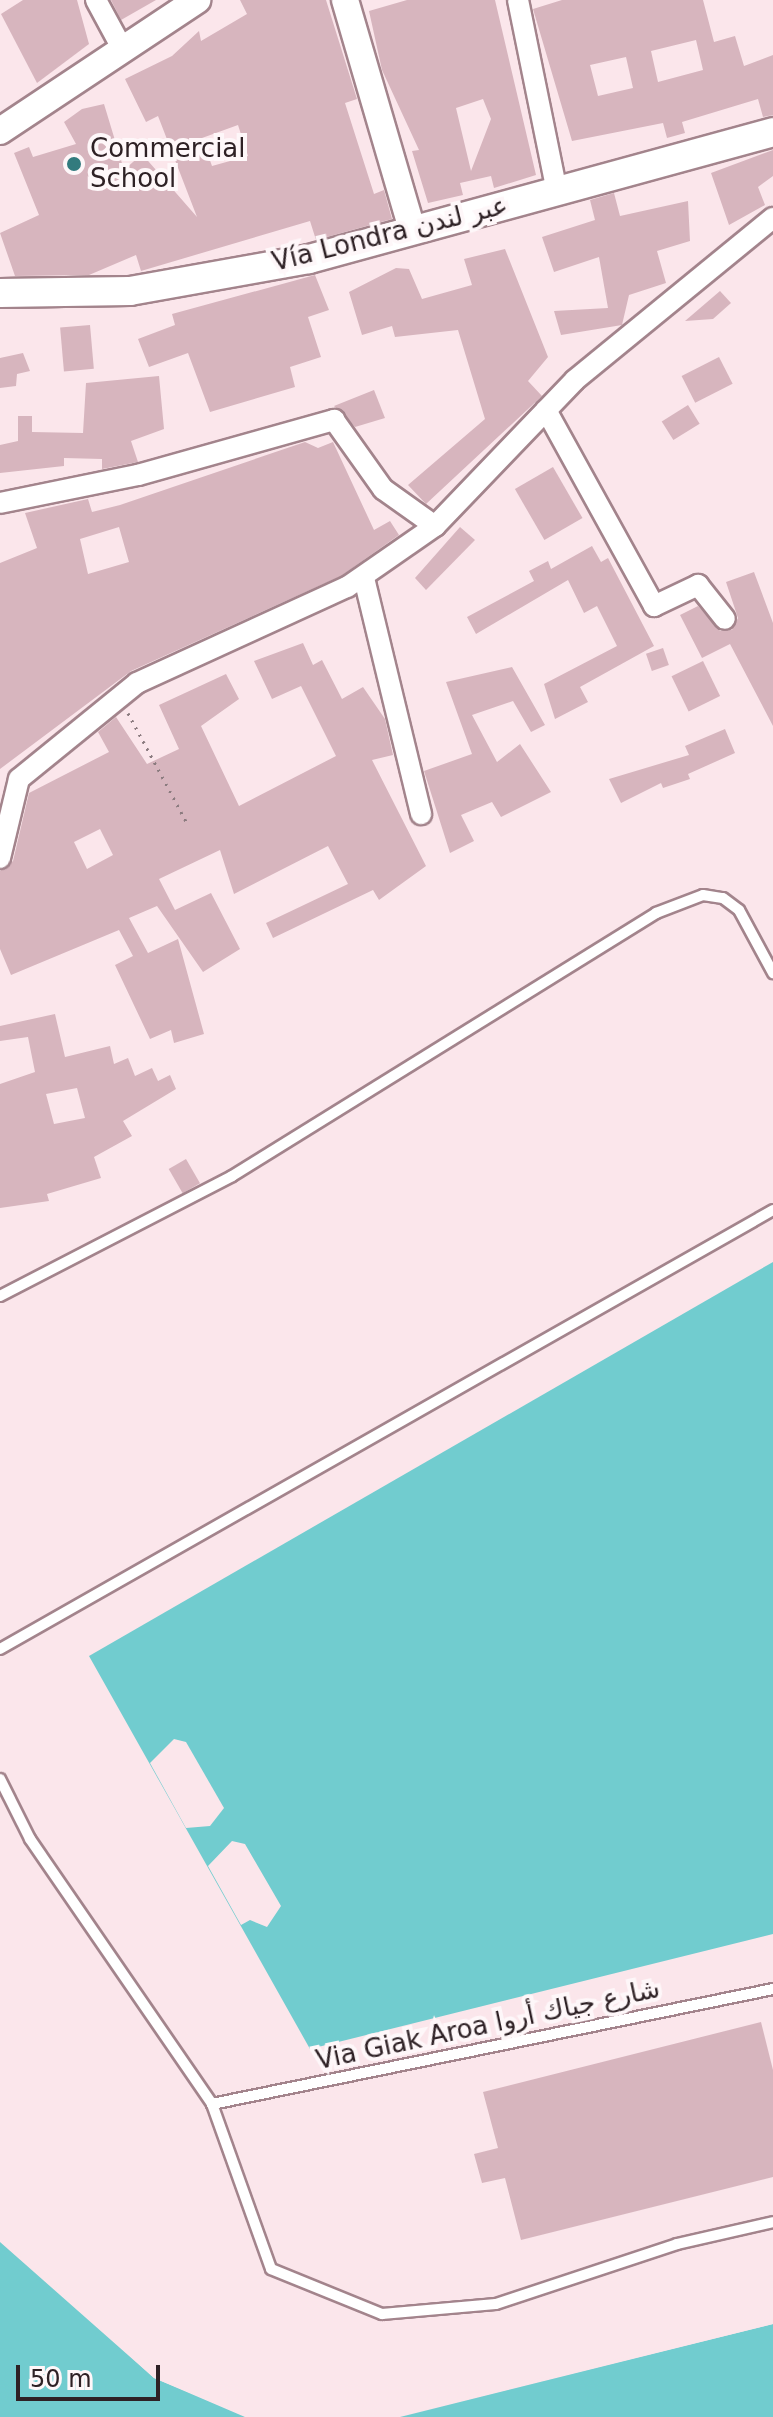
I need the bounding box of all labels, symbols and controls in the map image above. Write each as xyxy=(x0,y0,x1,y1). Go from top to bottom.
place label: Commercial School xyxy=(90,133,246,194)
marker: Commercial School xyxy=(65,155,83,173)
street label: Vía Londra عبر لندن xyxy=(269,190,511,278)
street label: Via Giak Aroa شارع جياك أروا xyxy=(313,1973,663,2077)
scale bar xyxy=(20,2349,164,2399)
text: 50 m xyxy=(30,2365,92,2393)

